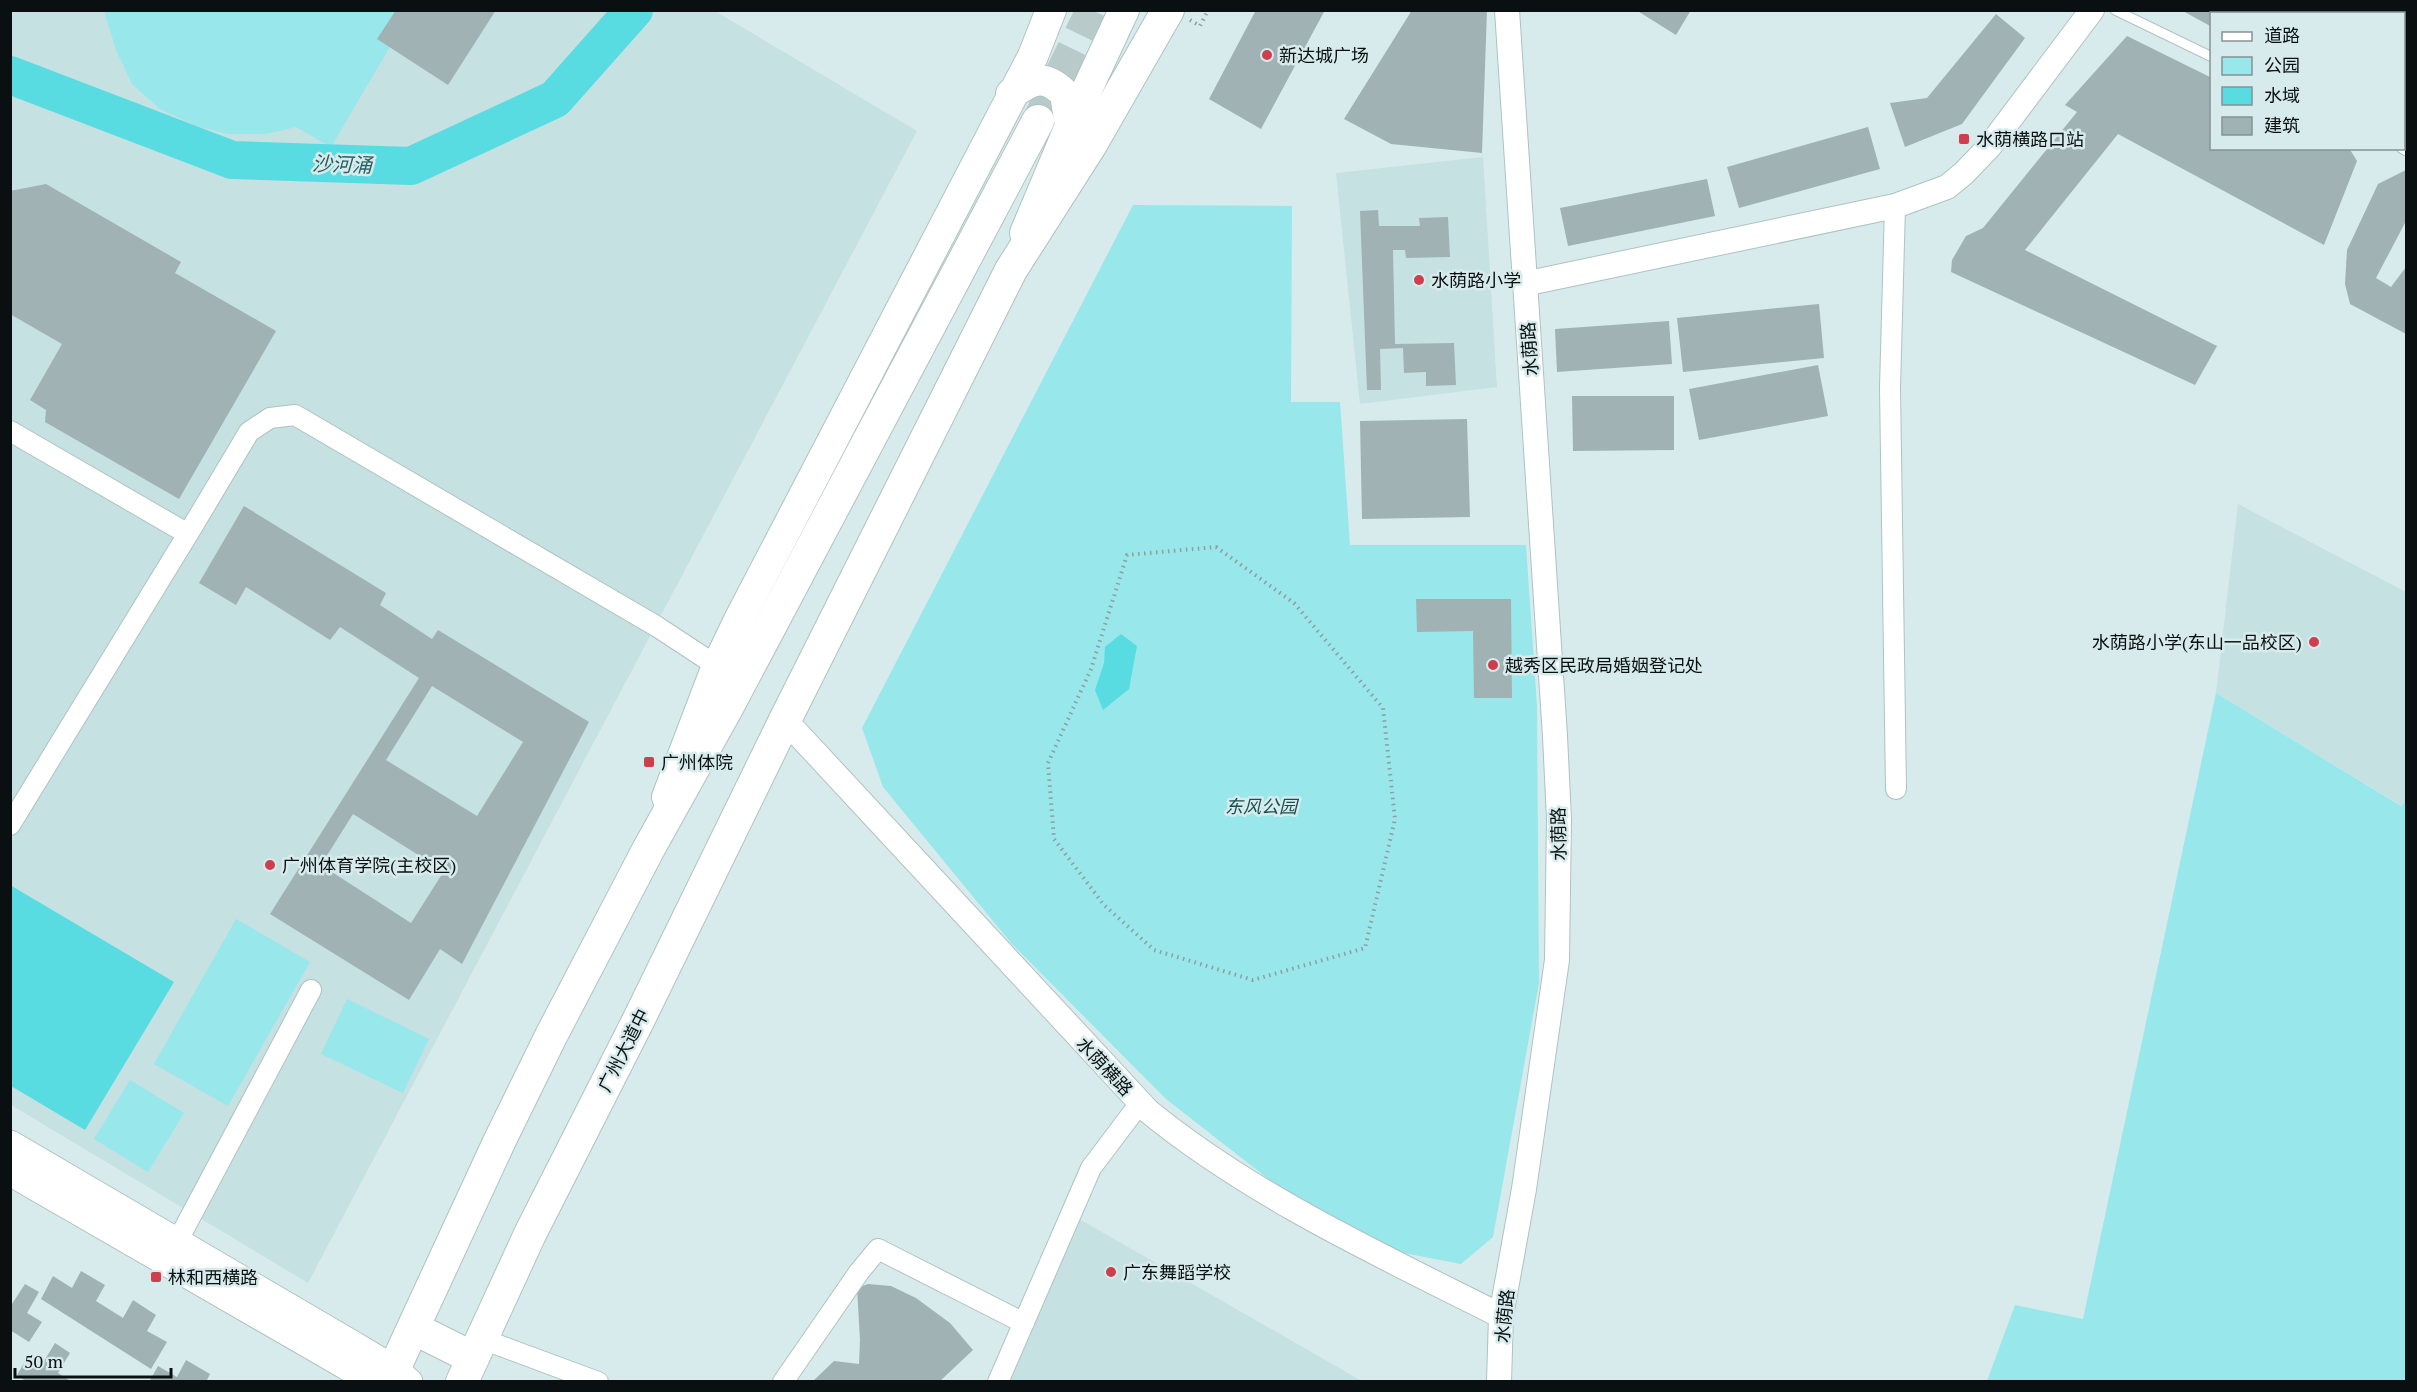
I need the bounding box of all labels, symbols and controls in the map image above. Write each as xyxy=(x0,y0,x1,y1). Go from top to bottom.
legend xyxy=(2210,12,2405,150)
text: 道路 xyxy=(2264,23,2300,47)
place label: 新达城广场 xyxy=(1279,43,1369,67)
marker: 新达城广场 xyxy=(1260,48,1274,62)
text: 公园 xyxy=(2264,53,2300,77)
text: 水域 xyxy=(2264,83,2300,107)
text: 建筑 xyxy=(2264,113,2300,137)
place label: 水荫横路口站 xyxy=(1976,127,2084,151)
marker: 水荫横路口站 xyxy=(1957,132,1971,146)
water label: 沙河涌 xyxy=(312,149,374,179)
place label: 水荫路小学 xyxy=(1431,268,1521,292)
marker: 水荫路小学 xyxy=(1412,273,1426,287)
street label: 水荫路 xyxy=(1515,321,1543,377)
place label: 水荫路小学(东山一品校区) xyxy=(2092,630,2302,654)
marker: 水荫路小学(东山一品校区) xyxy=(2307,635,2321,649)
place label: 越秀区民政局婚姻登记处 xyxy=(1505,653,1703,677)
marker: 越秀区民政局婚姻登记处 xyxy=(1486,658,1500,672)
place label: 广州体院 xyxy=(661,750,733,774)
marker: 广州体院 xyxy=(642,755,656,769)
park label: 东风公园 xyxy=(1225,794,1300,818)
street label: 水荫路 xyxy=(1546,807,1570,861)
place label: 广州体育学院(主校区) xyxy=(282,853,456,877)
marker: 广州体育学院(主校区) xyxy=(263,858,277,872)
street label: 广州大道中 xyxy=(592,1004,654,1096)
street label: 水荫横路 xyxy=(1072,1031,1138,1101)
place label: 广东舞蹈学校 xyxy=(1123,1260,1231,1284)
place label: 林和西横路 xyxy=(168,1265,258,1289)
marker: 广东舞蹈学校 xyxy=(1104,1265,1118,1279)
marker: 林和西横路 xyxy=(149,1270,163,1284)
street label: 水荫路 xyxy=(1489,1288,1519,1344)
scale bar xyxy=(15,1341,171,1379)
text: 50 m xyxy=(24,1349,64,1373)

